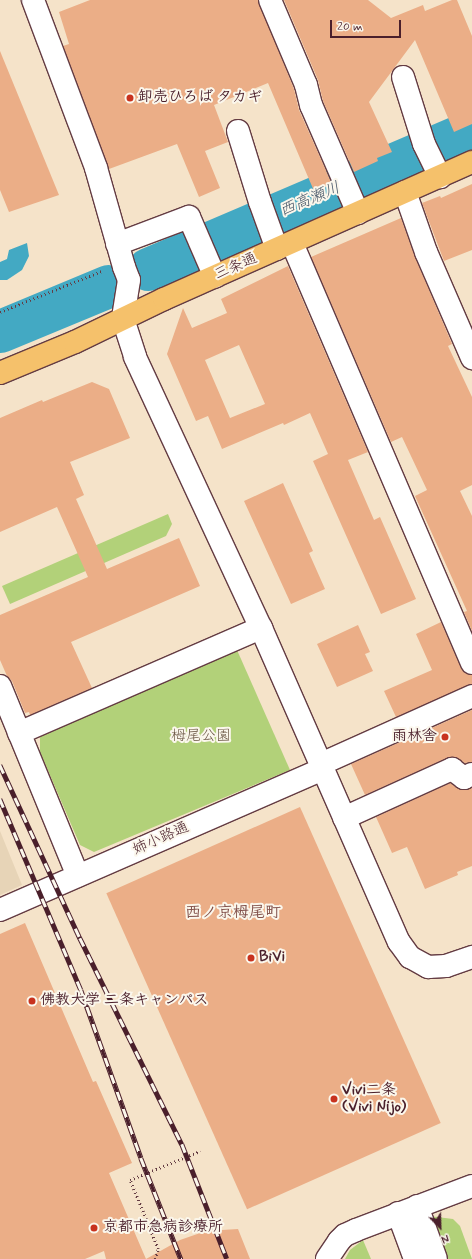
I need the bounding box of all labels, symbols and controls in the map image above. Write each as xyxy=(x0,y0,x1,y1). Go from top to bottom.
scale bar xyxy=(332,12,403,38)
text: 20 m xyxy=(337,19,363,35)
place label: 卸売ひろば タカギ xyxy=(138,89,262,107)
marker: 卸売ひろば タカギ xyxy=(125,93,135,103)
water label: 西高瀬川 xyxy=(277,179,343,221)
street label: 三条通 xyxy=(212,250,260,284)
park label: 栂尾公園 xyxy=(171,728,231,746)
place label: 雨林舎 xyxy=(392,728,437,746)
marker: 雨林舎 xyxy=(440,732,450,742)
street label: 姉小路通 xyxy=(130,819,192,859)
district label: 西ノ京栂尾町 xyxy=(185,903,281,923)
place label: BiVi xyxy=(259,949,285,967)
marker: BiVi xyxy=(246,953,256,963)
place label: 佛教大学 二条キャンパス xyxy=(40,992,209,1010)
marker: 佛教大学 二条キャンパス xyxy=(27,996,37,1006)
place label: Vivi二条 (Vivi Nijo) xyxy=(342,1081,407,1116)
marker: Vivi二条 (Vivi Nijo) xyxy=(329,1094,339,1104)
north arrow xyxy=(420,1207,460,1247)
place label: 京都市急病診療所 xyxy=(103,1219,223,1237)
marker: 京都市急病診療所 xyxy=(88,1222,100,1234)
text: N xyxy=(439,1230,451,1246)

